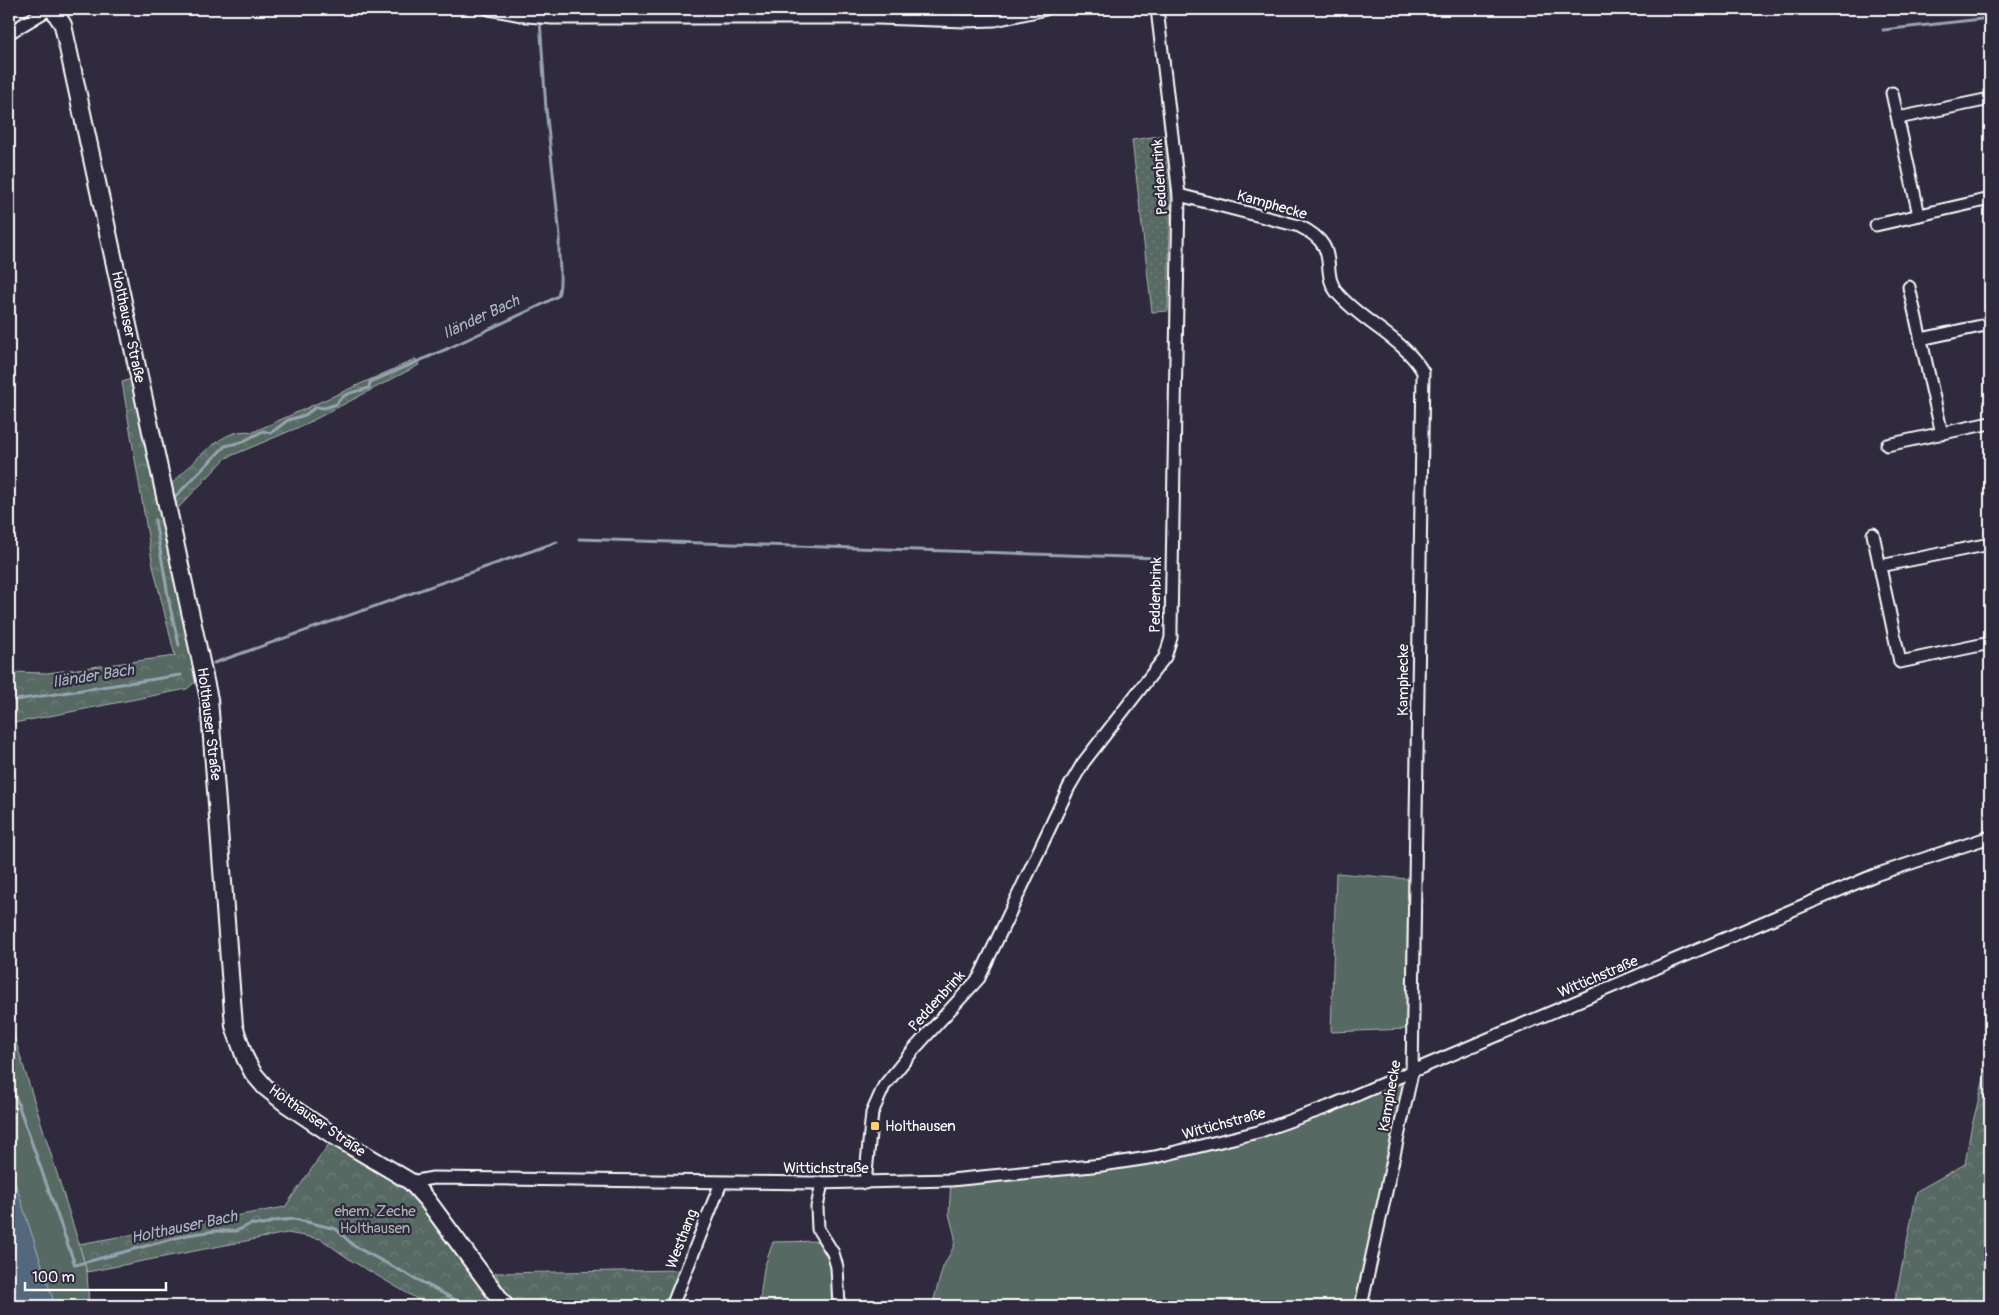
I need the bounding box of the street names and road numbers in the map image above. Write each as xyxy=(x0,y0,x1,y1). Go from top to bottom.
street label: Peddenbrink xyxy=(1148,138,1172,216)
street label: Kamphecke xyxy=(1235,186,1310,224)
street label: Holthauser Straße xyxy=(107,269,149,385)
street label: Peddenbrink xyxy=(1146,556,1166,633)
street label: Kamphecke xyxy=(1394,643,1413,716)
street label: Holthauser Straße xyxy=(193,666,225,782)
street label: Wittichstraße xyxy=(1555,951,1642,1002)
street label: Peddenbrink xyxy=(904,966,970,1036)
street label: Kamphecke xyxy=(1374,1058,1406,1133)
street label: Holthauser Straße xyxy=(265,1081,370,1162)
street label: Wittichstraße xyxy=(1180,1104,1268,1144)
street label: Wittichstraße xyxy=(783,1159,869,1178)
street label: Westhang xyxy=(662,1206,702,1272)

